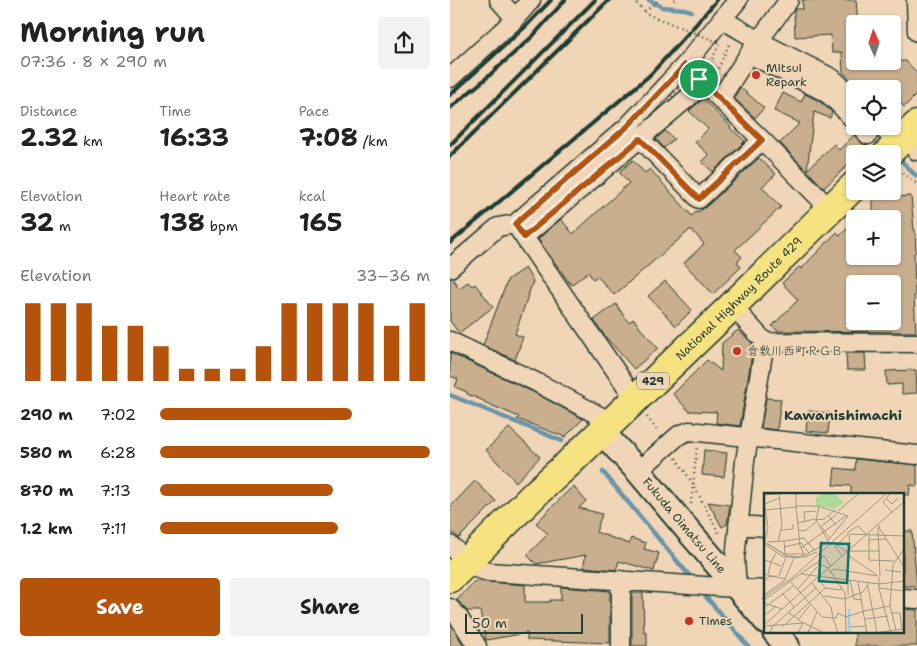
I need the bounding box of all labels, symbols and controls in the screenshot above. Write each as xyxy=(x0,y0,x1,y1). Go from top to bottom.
text: Morning run xyxy=(20,13,205,51)
north arrow xyxy=(846,15,901,70)
map controls xyxy=(846,15,901,330)
button: share xyxy=(378,17,430,69)
text: 07:36 · 8 × 290 m xyxy=(20,51,167,72)
pin xyxy=(678,58,720,100)
place label: Mitsui Repark xyxy=(766,60,807,90)
icon: arrive xyxy=(685,65,713,93)
marker: Mitsui Repark xyxy=(750,69,762,81)
button: locate xyxy=(846,80,901,135)
text: Distance xyxy=(20,102,77,120)
text: Time xyxy=(159,102,191,120)
text: Pace xyxy=(299,102,329,120)
text: 2.32 xyxy=(20,120,78,154)
text: 16:33 xyxy=(159,120,229,154)
text: 7:08 xyxy=(299,120,358,154)
text: km xyxy=(78,132,103,150)
text: /km xyxy=(358,132,388,150)
button: layers xyxy=(846,145,901,200)
text: Elevation xyxy=(20,187,83,205)
text: Heart rate xyxy=(159,187,231,205)
text: kcal xyxy=(299,187,326,205)
text: 32 xyxy=(20,205,54,239)
text: 138 xyxy=(159,205,205,239)
text: 165 xyxy=(299,205,342,239)
button: + xyxy=(846,210,901,265)
text: m xyxy=(54,217,71,235)
text: bpm xyxy=(205,217,238,235)
street label: National Highway Route 429 xyxy=(672,233,806,364)
text: Elevation xyxy=(20,265,92,286)
text: 33–36 m xyxy=(356,265,430,286)
button: − xyxy=(846,275,901,330)
place label: 倉敷川西町ＲＧＢ xyxy=(747,343,843,359)
marker: 倉敷川西町ＲＧＢ xyxy=(731,345,743,357)
road number: 429 xyxy=(637,372,669,390)
text: 290 m xyxy=(20,404,73,425)
text: 7:02 xyxy=(100,404,136,425)
district label: Kawanishimachi xyxy=(784,406,902,424)
text: 580 m xyxy=(20,442,72,463)
text: 6:28 xyxy=(100,442,136,463)
street label: Fukuda Oimatsu Line xyxy=(639,474,730,577)
text: 870 m xyxy=(20,480,73,501)
text: 7:13 xyxy=(100,480,131,501)
inset map xyxy=(764,493,904,634)
text: 1.2 km xyxy=(20,518,73,539)
text: 7:11 xyxy=(100,518,127,539)
button: Save xyxy=(20,578,220,636)
button: Share xyxy=(230,578,430,636)
scale bar xyxy=(465,611,582,634)
place label: Times xyxy=(699,613,732,629)
text: 50 m xyxy=(472,614,507,632)
marker: Times xyxy=(683,615,695,627)

